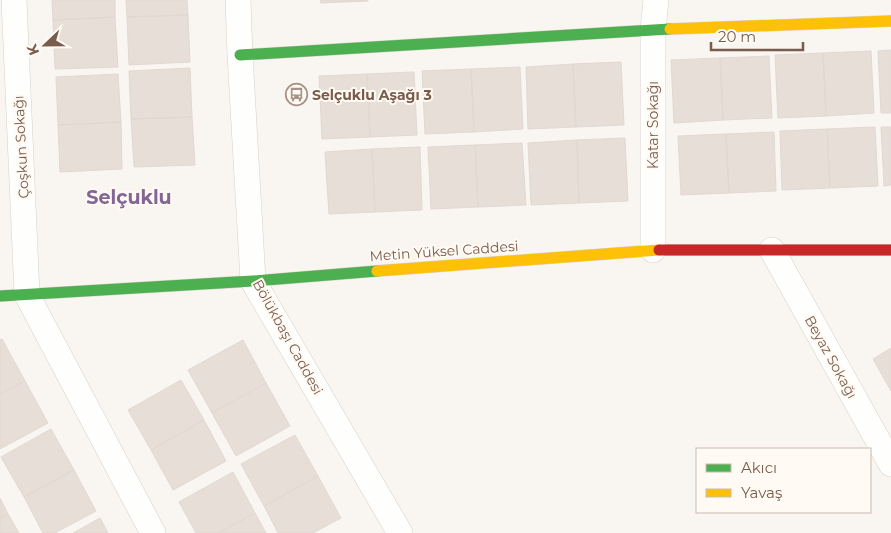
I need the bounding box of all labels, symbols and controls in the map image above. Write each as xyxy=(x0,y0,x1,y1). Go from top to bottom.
north arrow xyxy=(20,20,70,70)
scale bar xyxy=(711,20,804,52)
text: 20 m xyxy=(718,27,756,46)
text: K xyxy=(22,41,43,58)
street label: Katar Sokağı xyxy=(644,81,662,169)
bus stop icon: Selçuklu Aşağı 3 xyxy=(284,83,308,107)
place label: Selçuklu Aşağı 3 xyxy=(312,86,432,104)
street label: Çoşkun Sokağı xyxy=(9,95,33,199)
district label: Selçuklu xyxy=(86,186,172,209)
street label: Metin Yüksel Caddesi xyxy=(369,237,519,265)
street label: Bölükbaşı Caddesi xyxy=(249,276,327,398)
street label: Beyaz Sokağı xyxy=(801,312,861,402)
legend xyxy=(696,448,871,513)
text: Akıcı xyxy=(741,458,777,477)
text: Yavaş xyxy=(741,483,782,502)

